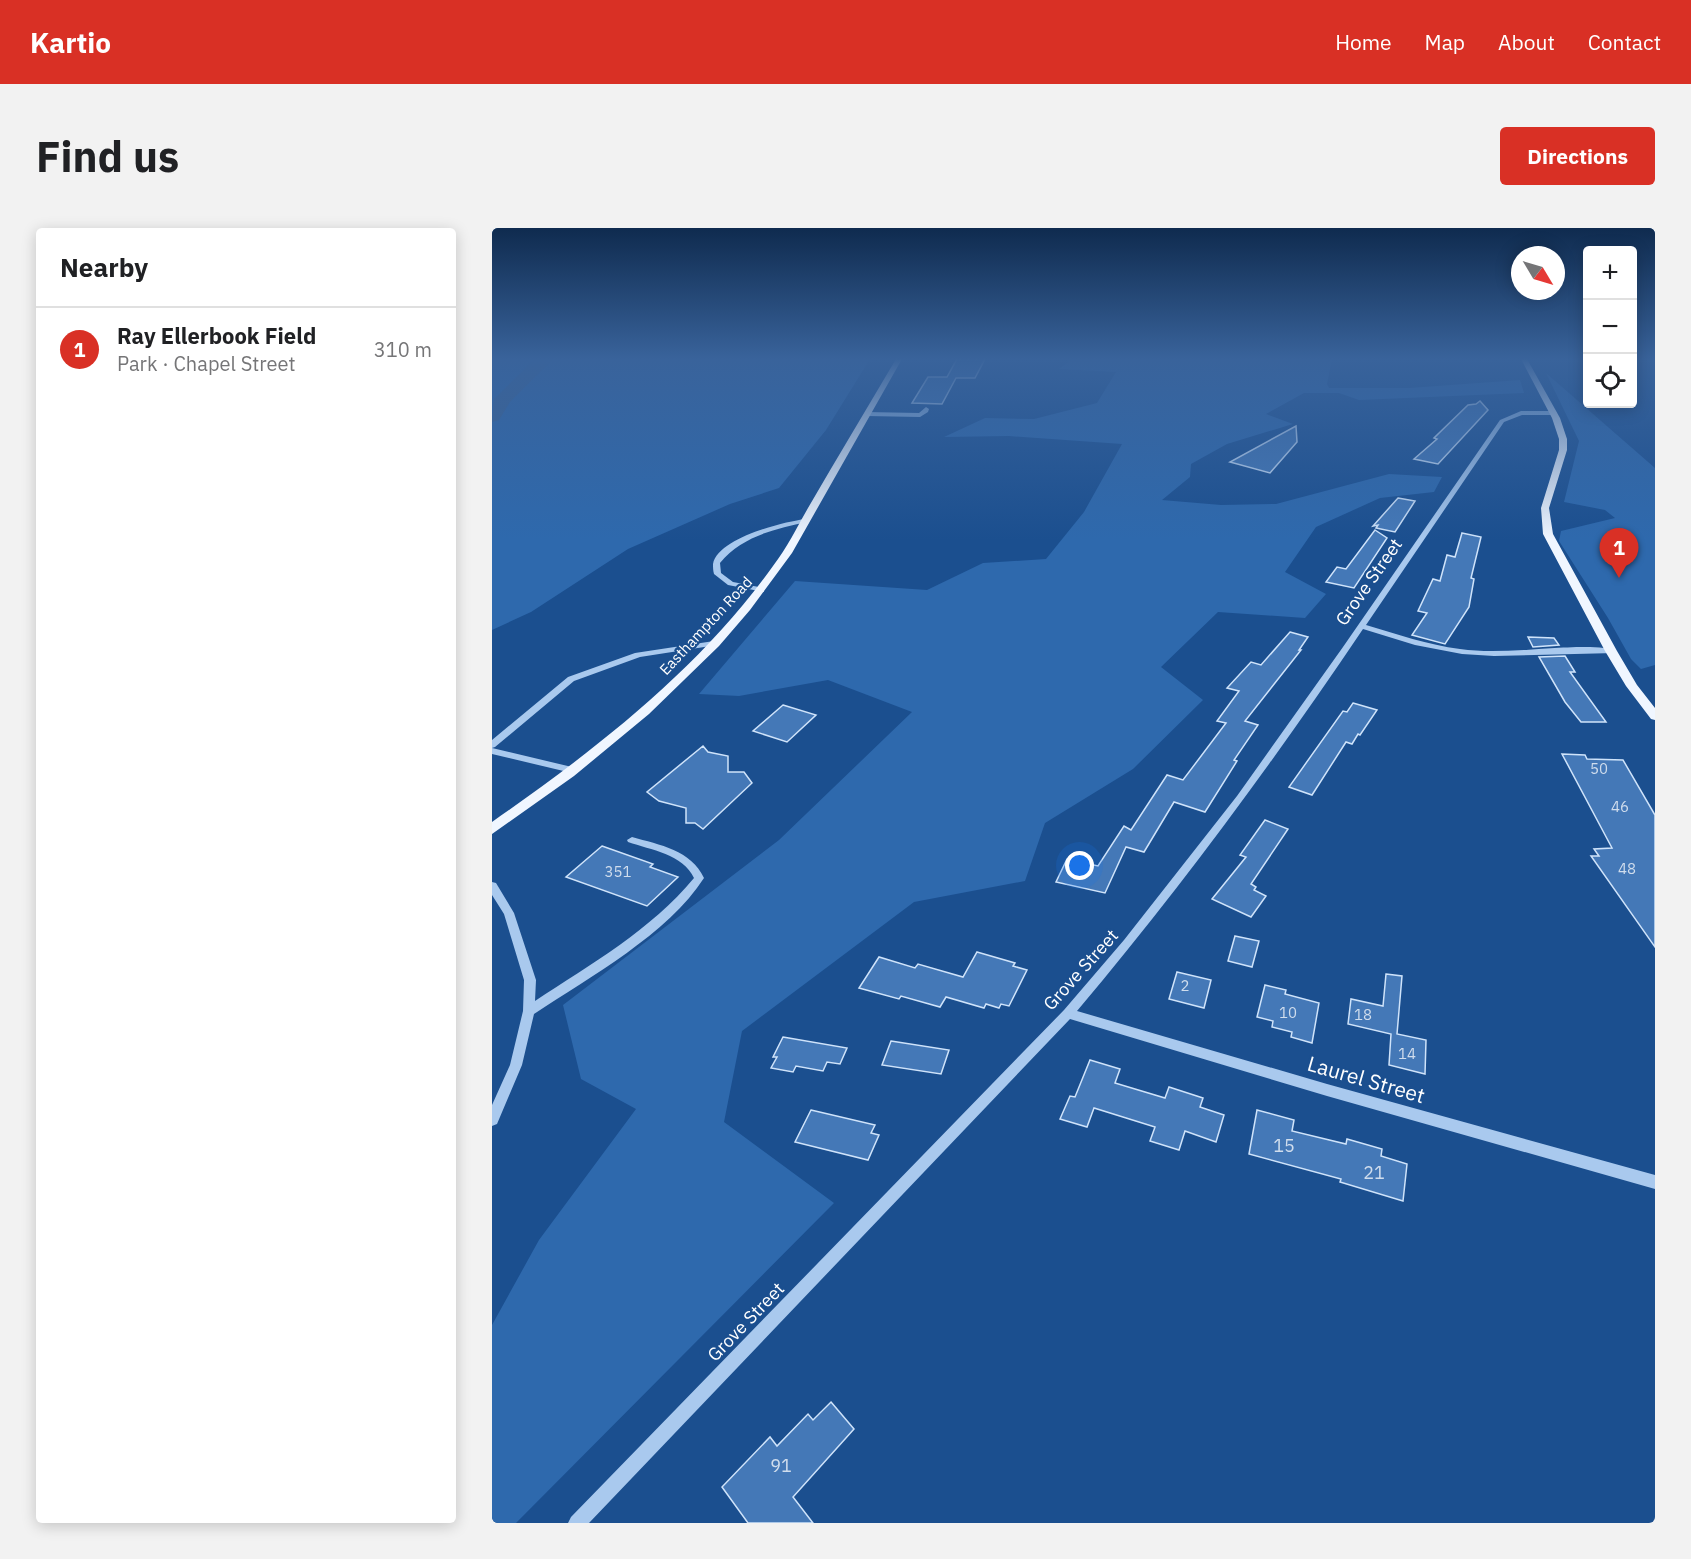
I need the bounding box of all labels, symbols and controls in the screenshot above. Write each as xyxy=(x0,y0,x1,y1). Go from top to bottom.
text: Kartio xyxy=(30,24,111,61)
text: Home xyxy=(1335,28,1392,56)
text: Map xyxy=(1425,28,1465,56)
text: About xyxy=(1498,28,1555,56)
text: Contact xyxy=(1588,28,1661,56)
button: Directions xyxy=(1500,127,1655,185)
text: Find us xyxy=(36,129,179,184)
north arrow xyxy=(1511,246,1565,300)
map controls xyxy=(1583,246,1637,408)
button: + xyxy=(1583,246,1637,300)
text: Nearby xyxy=(60,250,148,284)
button: − xyxy=(1583,300,1637,354)
text: Ray Ellerbook Field xyxy=(117,321,316,350)
text: 1 xyxy=(74,336,86,363)
text: 310 m xyxy=(374,336,432,363)
text: Park · Chapel Street xyxy=(117,350,296,377)
button: locate xyxy=(1583,354,1637,408)
pin: 1 xyxy=(1600,528,1638,578)
street label: Grove Street xyxy=(1330,534,1407,630)
street label: Easthampton Road xyxy=(655,573,756,679)
house number: 50 xyxy=(1590,759,1608,778)
house number: 46 xyxy=(1611,797,1629,816)
your location xyxy=(1065,851,1094,880)
house number: 48 xyxy=(1618,859,1636,878)
house number: 351 xyxy=(604,862,632,881)
street label: Grove Street xyxy=(1038,924,1123,1015)
house number: 2 xyxy=(1180,976,1190,995)
house number: 10 xyxy=(1279,1003,1297,1022)
house number: 18 xyxy=(1354,1005,1372,1024)
house number: 14 xyxy=(1398,1044,1416,1063)
street label: Laurel Street xyxy=(1304,1049,1428,1109)
house number: 15 xyxy=(1273,1134,1295,1157)
house number: 21 xyxy=(1363,1161,1385,1184)
street label: Grove Street xyxy=(702,1277,789,1366)
house number: 91 xyxy=(770,1454,792,1477)

